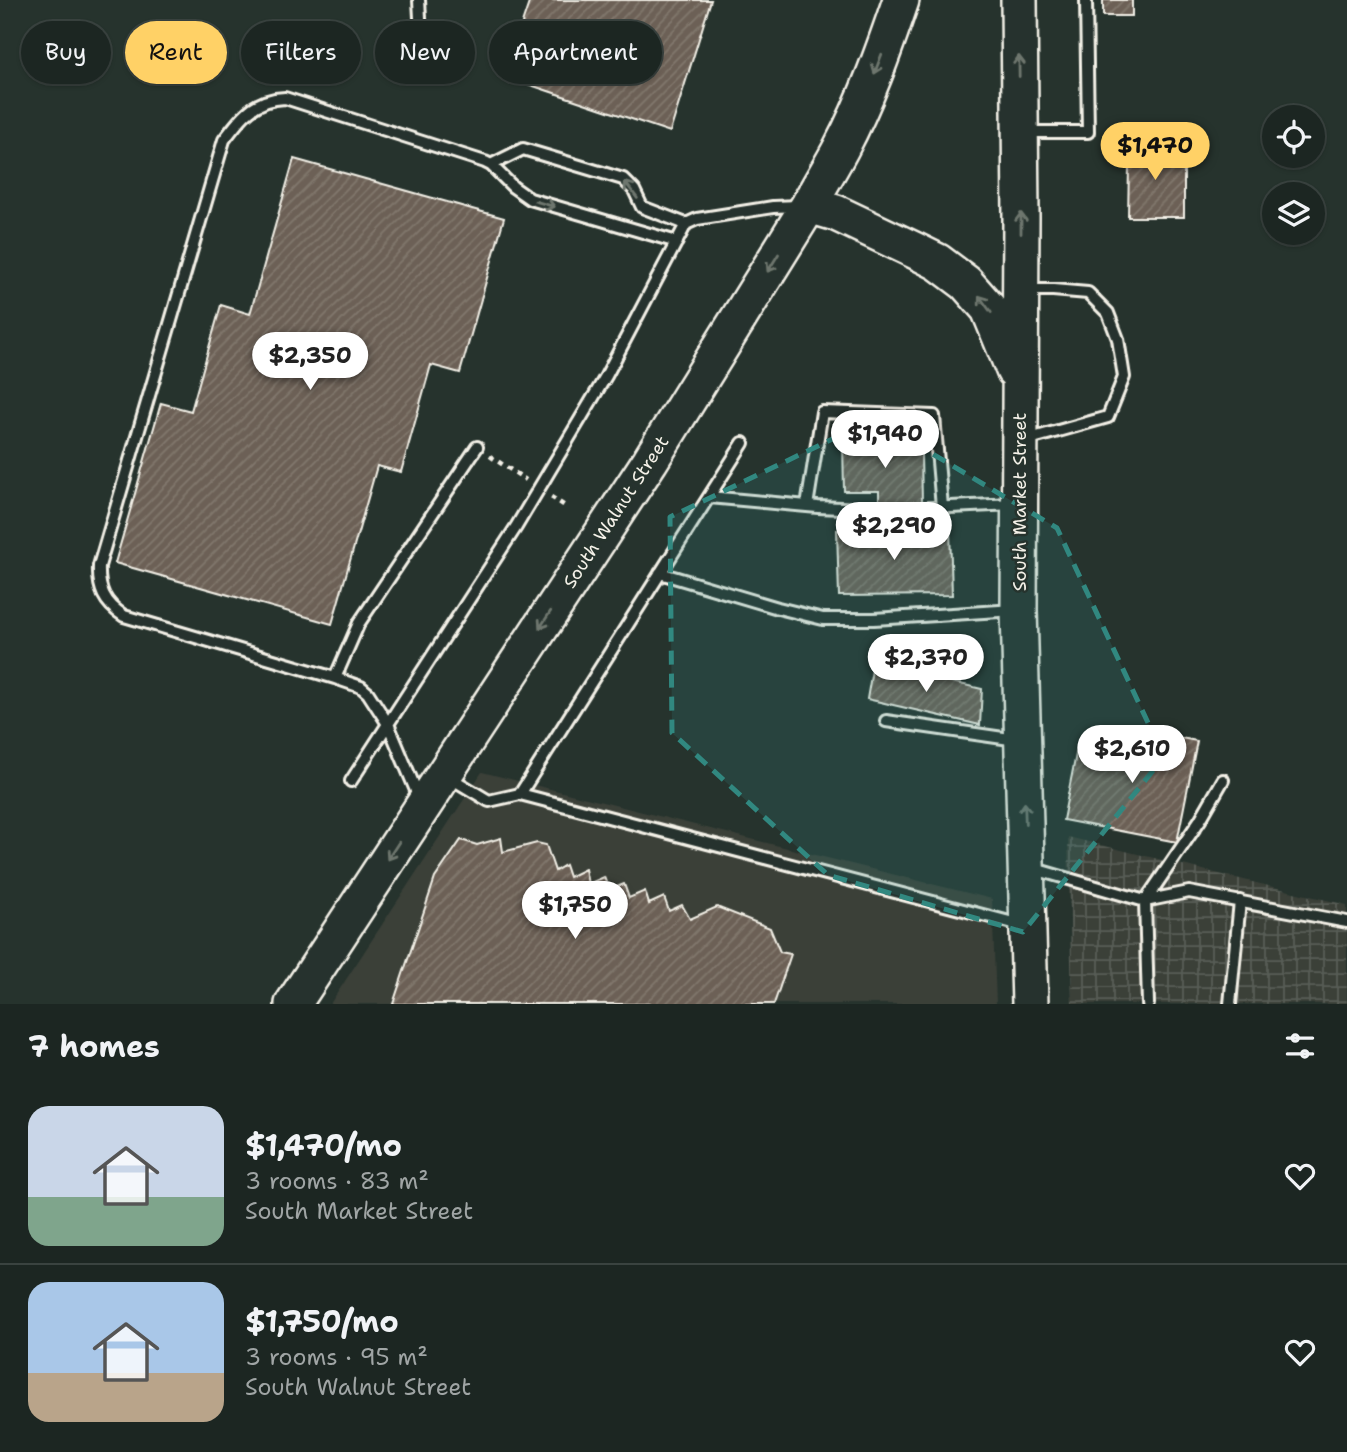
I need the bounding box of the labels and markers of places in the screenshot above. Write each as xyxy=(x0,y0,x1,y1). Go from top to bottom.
pin: $1,470 xyxy=(1098,122,1212,182)
pin: $2,350 xyxy=(253,332,367,392)
pin: $1,940 xyxy=(828,410,942,470)
pin: $2,290 xyxy=(837,503,951,562)
pin: $2,370 xyxy=(869,634,983,694)
pin: $2,610 xyxy=(1075,726,1189,785)
pin: $1,750 xyxy=(518,881,632,941)

